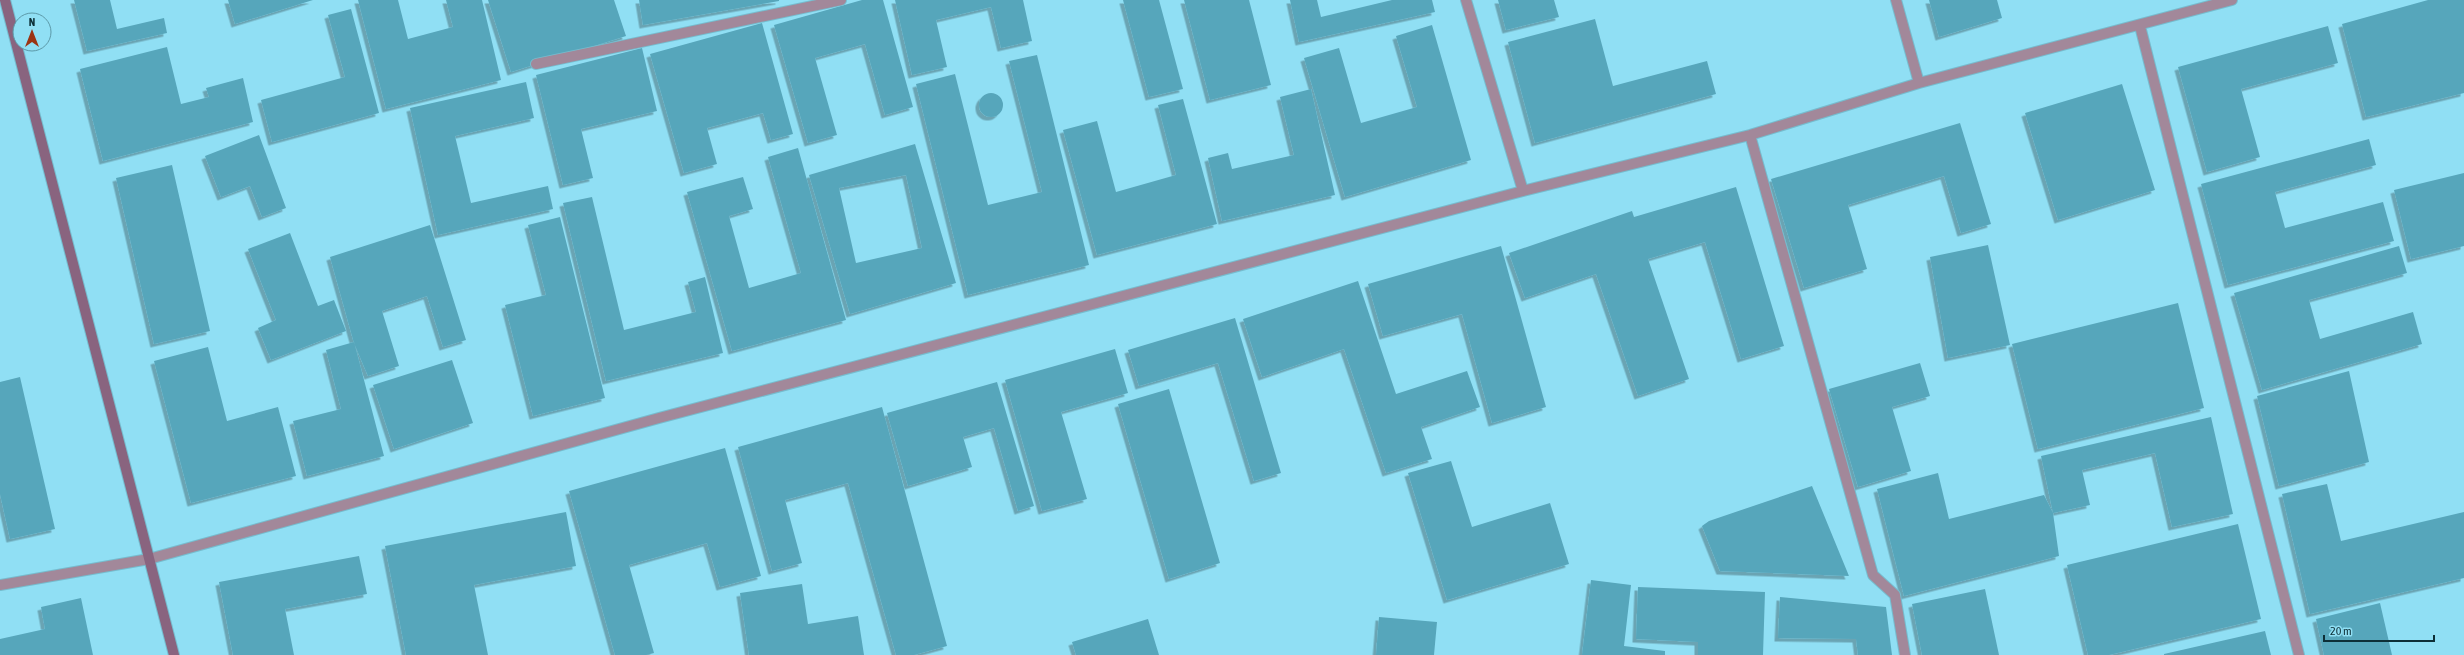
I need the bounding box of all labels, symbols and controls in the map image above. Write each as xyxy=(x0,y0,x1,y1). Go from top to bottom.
north arrow xyxy=(12,12,52,52)
text: N xyxy=(29,16,35,28)
scale bar xyxy=(2324,617,2434,643)
text: 20 m xyxy=(2330,624,2352,638)

